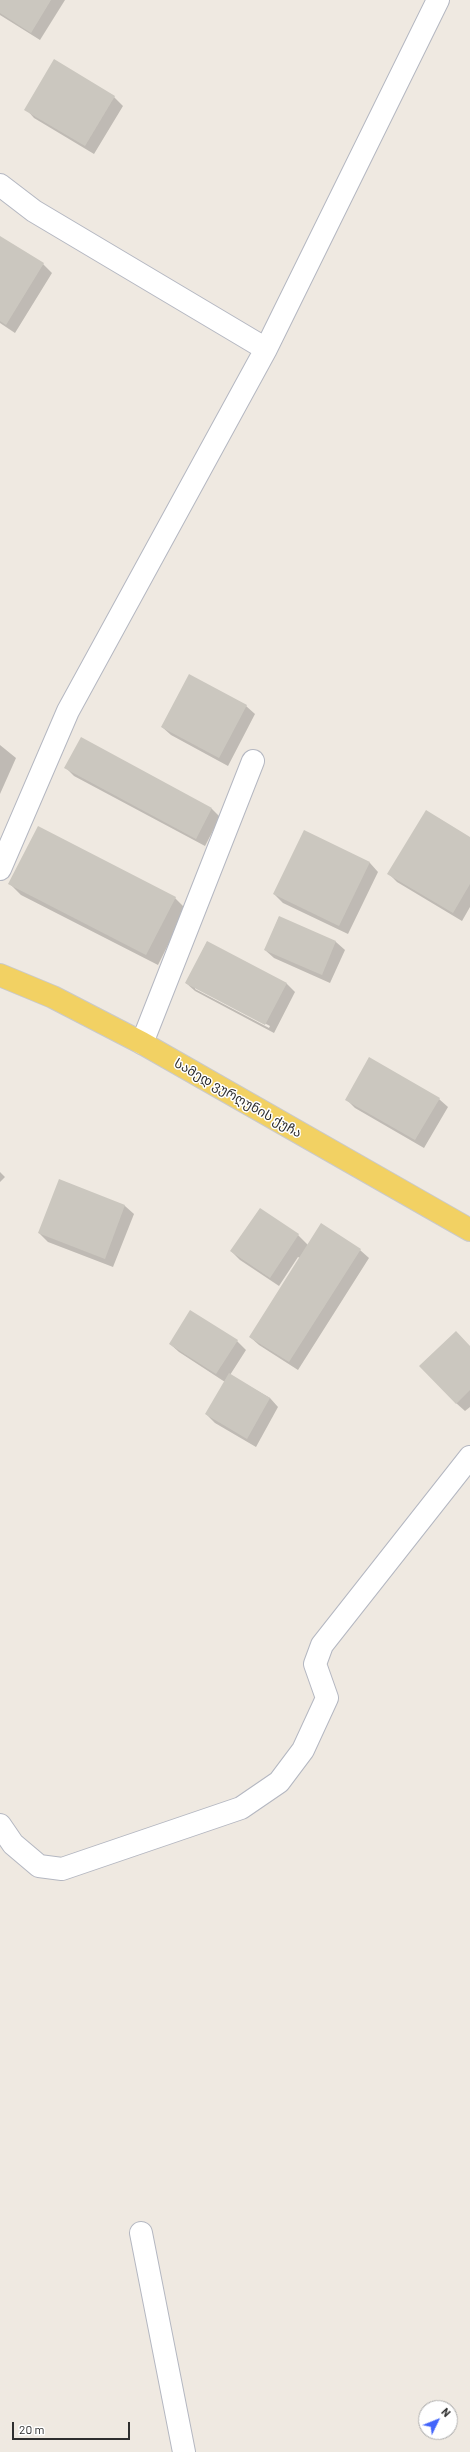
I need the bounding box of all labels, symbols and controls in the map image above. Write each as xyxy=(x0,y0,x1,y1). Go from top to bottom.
street label: სამედ ვურღუნის ქუჩა xyxy=(172,1055,304,1141)
north arrow xyxy=(418,2400,458,2440)
text: N xyxy=(439,2405,454,2419)
scale bar xyxy=(14,2414,132,2440)
text: 20 m xyxy=(19,2422,45,2436)

